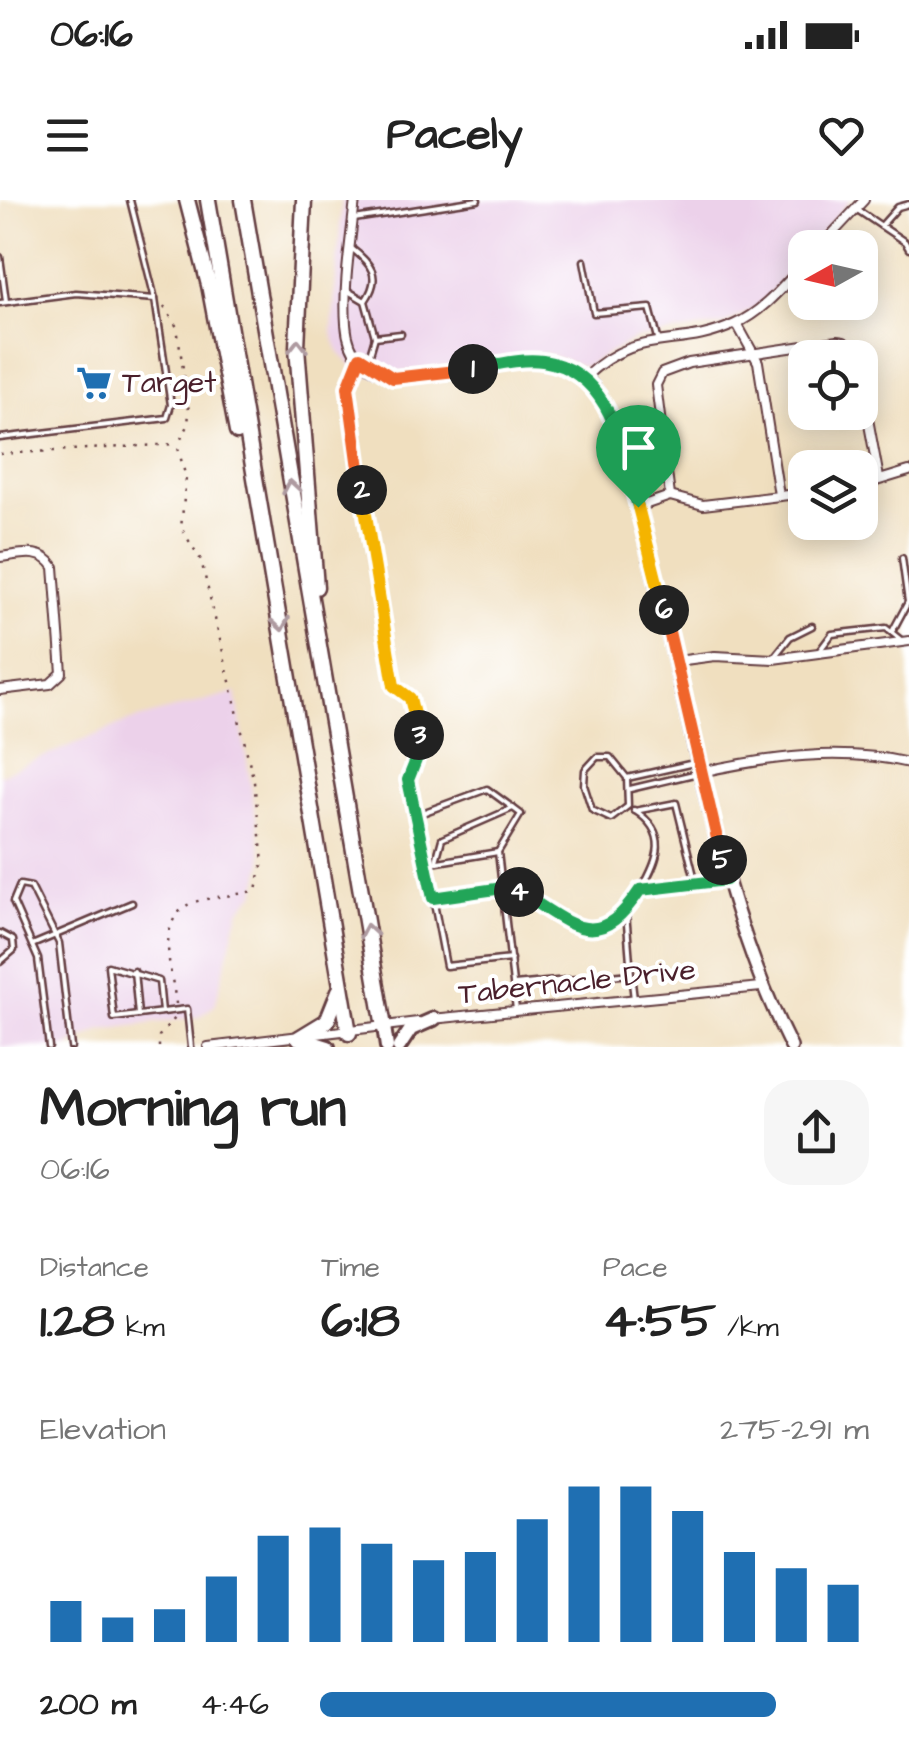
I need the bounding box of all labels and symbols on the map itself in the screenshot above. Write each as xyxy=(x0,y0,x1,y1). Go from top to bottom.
north arrow xyxy=(788,230,878,320)
one-way arrow xyxy=(287,337,309,352)
pin: 1 xyxy=(448,344,498,394)
place label: Target xyxy=(122,362,216,405)
supermarket icon: Target xyxy=(75,364,113,402)
pin xyxy=(596,405,681,508)
pin: 2 xyxy=(337,465,387,515)
one-way arrow xyxy=(281,479,302,496)
pin: 6 xyxy=(639,585,689,635)
one-way arrow xyxy=(270,616,291,633)
pin: 3 xyxy=(394,710,444,760)
pin: 5 xyxy=(697,835,747,885)
pin: 4 xyxy=(494,867,544,917)
one-way arrow xyxy=(358,923,379,939)
street label: Tabernacle Drive xyxy=(456,949,698,1015)

